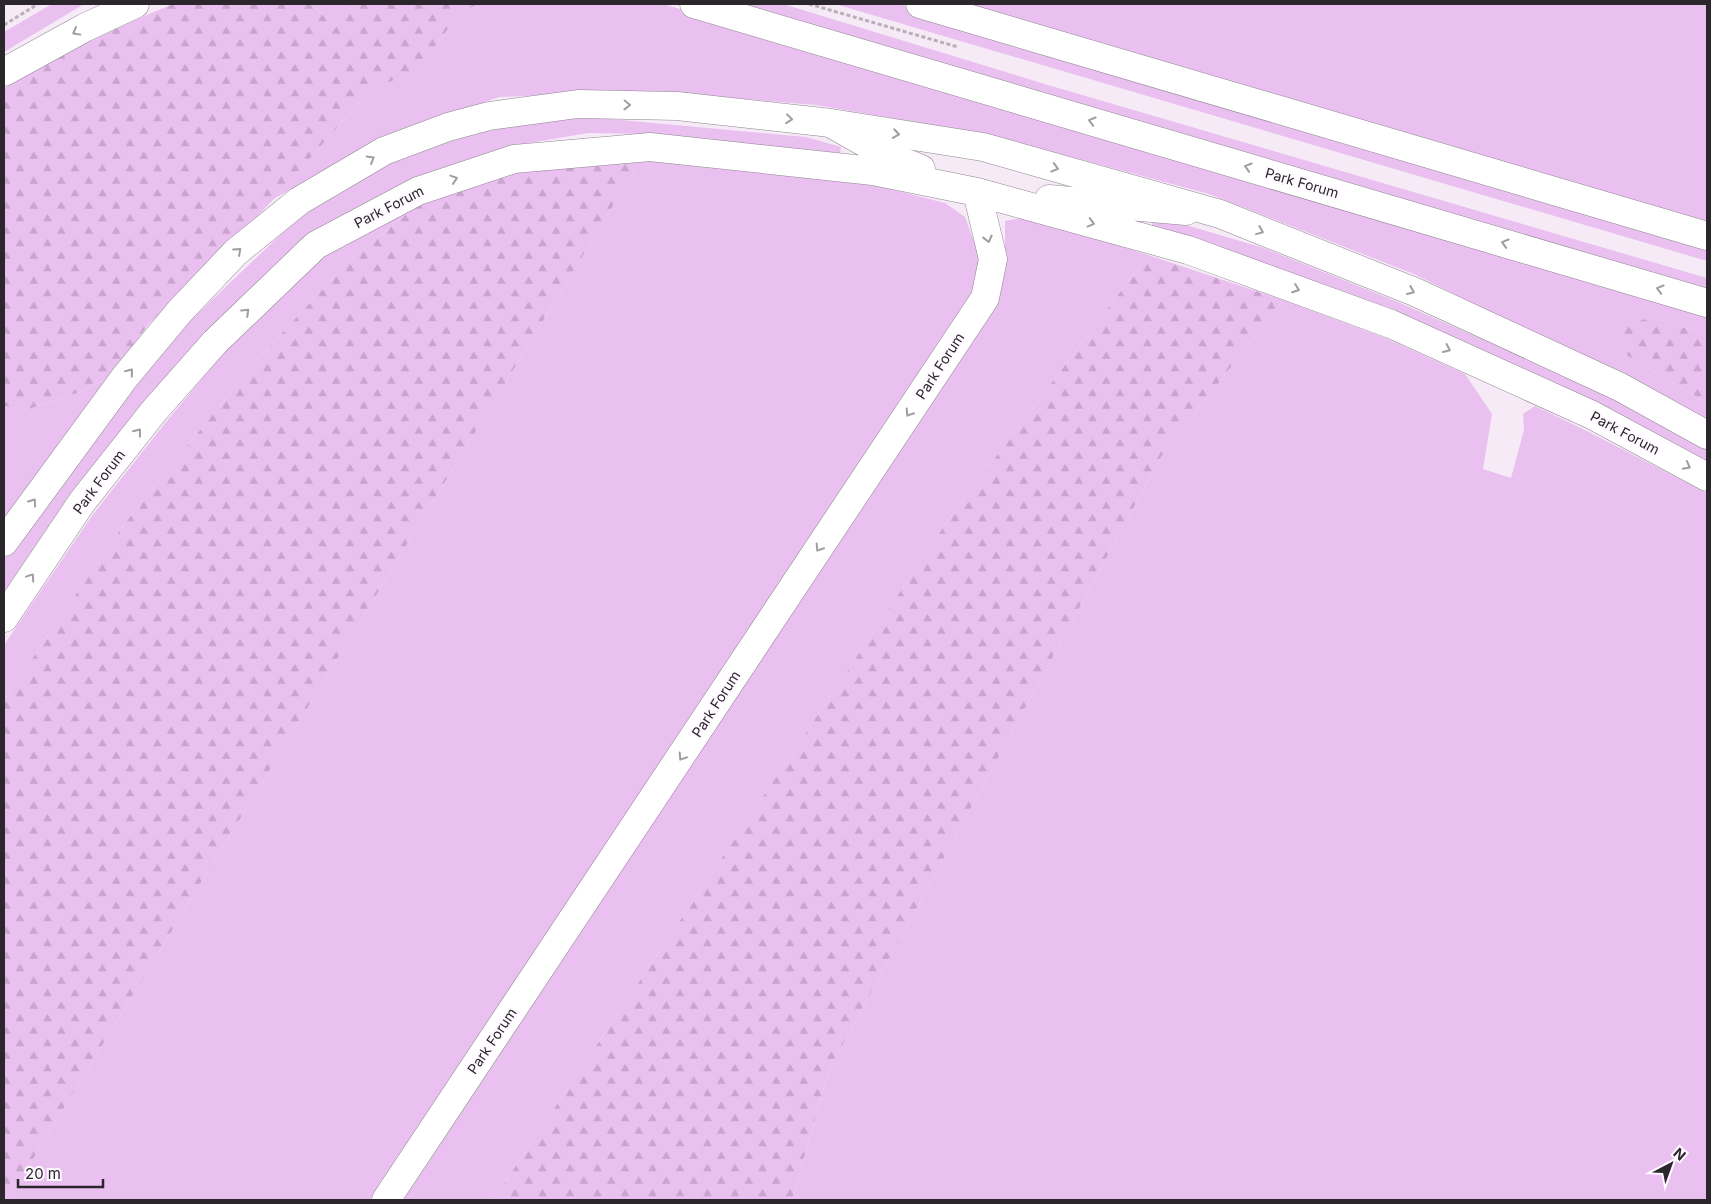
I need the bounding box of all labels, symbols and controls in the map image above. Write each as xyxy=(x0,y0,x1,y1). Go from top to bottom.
one-way arrow xyxy=(72,26,81,36)
one-way arrow xyxy=(624,100,631,110)
one-way arrow xyxy=(785,113,793,124)
one-way arrow xyxy=(1089,117,1097,127)
one-way arrow xyxy=(892,128,901,138)
one-way arrow xyxy=(366,155,375,165)
one-way arrow xyxy=(1050,162,1059,172)
one-way arrow xyxy=(1244,163,1253,173)
street label: Park Forum xyxy=(1263,164,1341,201)
one-way arrow xyxy=(449,174,458,184)
street label: Park Forum xyxy=(351,182,426,231)
one-way arrow xyxy=(1087,218,1095,228)
one-way arrow xyxy=(1256,225,1264,235)
one-way arrow xyxy=(982,235,993,244)
one-way arrow xyxy=(1501,238,1509,248)
one-way arrow xyxy=(233,248,242,257)
one-way arrow xyxy=(1291,283,1299,293)
one-way arrow xyxy=(1406,284,1415,295)
one-way arrow xyxy=(1656,284,1665,295)
one-way arrow xyxy=(241,309,250,318)
street label: Park Forum xyxy=(912,329,967,402)
one-way arrow xyxy=(1442,343,1451,353)
one-way arrow xyxy=(124,369,132,378)
one-way arrow xyxy=(906,407,915,416)
street label: Park Forum xyxy=(1588,407,1663,458)
one-way arrow xyxy=(132,429,140,438)
street label: Park Forum xyxy=(69,446,128,517)
one-way arrow xyxy=(1682,460,1691,470)
one-way arrow xyxy=(27,499,35,508)
one-way arrow xyxy=(816,543,826,552)
one-way arrow xyxy=(25,573,34,583)
street label: Park Forum xyxy=(688,667,743,740)
one-way arrow xyxy=(678,751,688,760)
street label: Park Forum xyxy=(463,1005,520,1077)
north arrow xyxy=(1646,1139,1696,1189)
text: N xyxy=(1670,1144,1689,1164)
scale bar xyxy=(18,1156,102,1188)
text: 20 m xyxy=(25,1164,61,1183)

